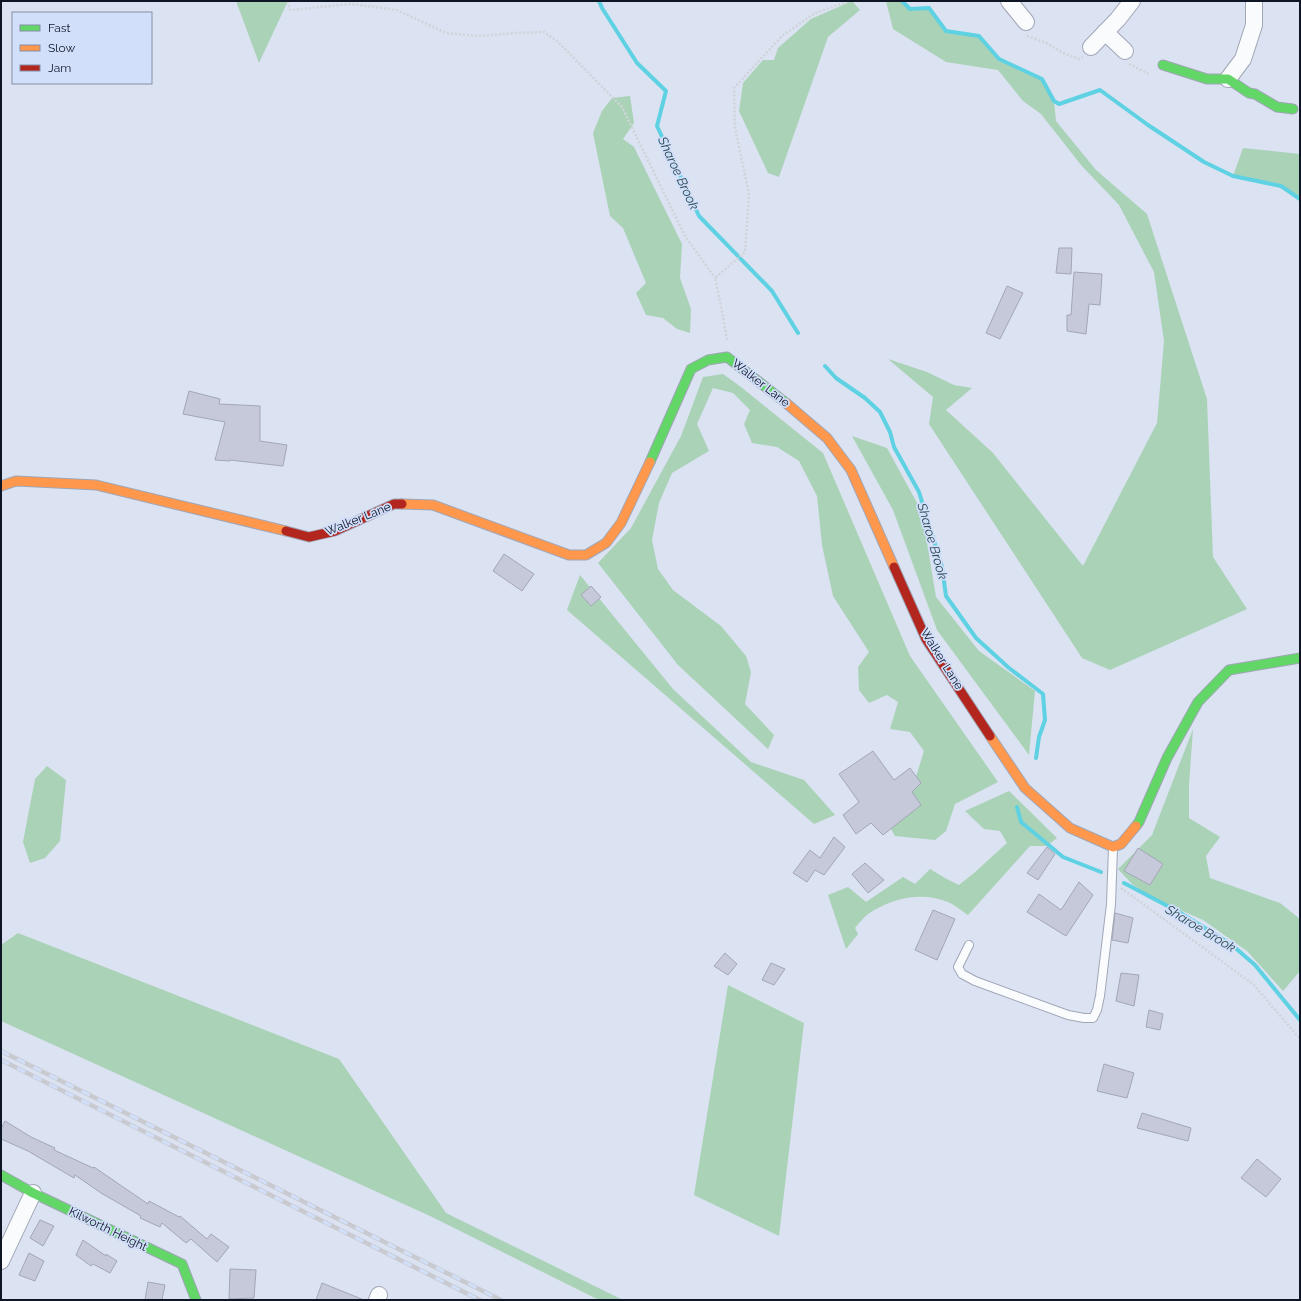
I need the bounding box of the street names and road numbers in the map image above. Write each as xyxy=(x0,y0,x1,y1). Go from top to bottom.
street label: Walker Lane xyxy=(729,356,793,410)
street label: Walker Lane xyxy=(323,500,393,538)
street label: Walker Lane xyxy=(918,626,966,692)
street label: Kilworth Height xyxy=(67,1204,149,1254)

